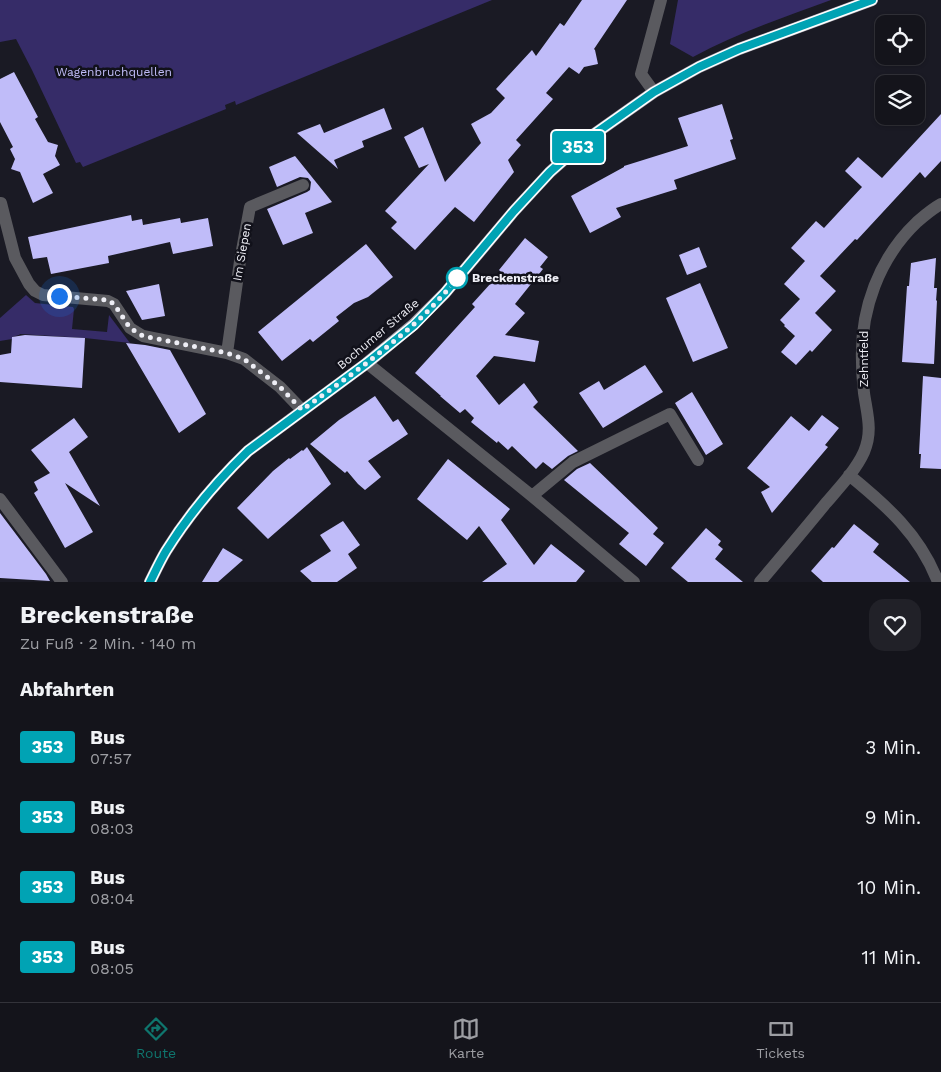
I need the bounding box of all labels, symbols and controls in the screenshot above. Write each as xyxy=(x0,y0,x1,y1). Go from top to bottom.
map controls xyxy=(875,15,925,125)
button: locate xyxy=(875,15,925,65)
park label: Wagenbruchquellen xyxy=(56,65,172,79)
button: layers xyxy=(875,75,925,125)
line badge: 353 xyxy=(549,131,607,163)
text: 353 xyxy=(562,136,594,157)
street label: Im Siepen xyxy=(230,222,254,282)
marker: Breckenstraße xyxy=(446,267,468,289)
place label: Breckenstraße xyxy=(472,271,559,285)
your location xyxy=(47,284,72,309)
street label: Bochumer Straße xyxy=(334,296,422,372)
street label: Zehntfeld xyxy=(857,331,871,387)
button: heart xyxy=(869,599,921,651)
text: Breckenstraße xyxy=(20,601,194,629)
text: Zu Fuß · 2 Min. · 140 m xyxy=(20,634,196,653)
text: Abfahrten xyxy=(20,678,114,701)
text: Bus xyxy=(90,726,125,749)
text: 353 xyxy=(32,736,63,757)
text: 3 Min. xyxy=(865,736,921,759)
text: 07:57 xyxy=(90,749,132,768)
text: Bus xyxy=(90,796,125,819)
text: 353 xyxy=(32,806,63,827)
text: 9 Min. xyxy=(865,806,921,829)
text: 08:03 xyxy=(90,819,134,838)
text: Bus xyxy=(90,866,125,889)
text: 353 xyxy=(32,876,63,897)
text: 10 Min. xyxy=(857,876,921,899)
text: 08:04 xyxy=(90,889,134,908)
text: Bus xyxy=(90,936,125,959)
text: 353 xyxy=(32,946,63,967)
text: 11 Min. xyxy=(862,946,921,969)
text: 08:05 xyxy=(90,959,134,978)
tab: Route xyxy=(136,1015,176,1061)
tab: Karte xyxy=(448,1015,484,1061)
tab: Tickets xyxy=(756,1015,805,1061)

